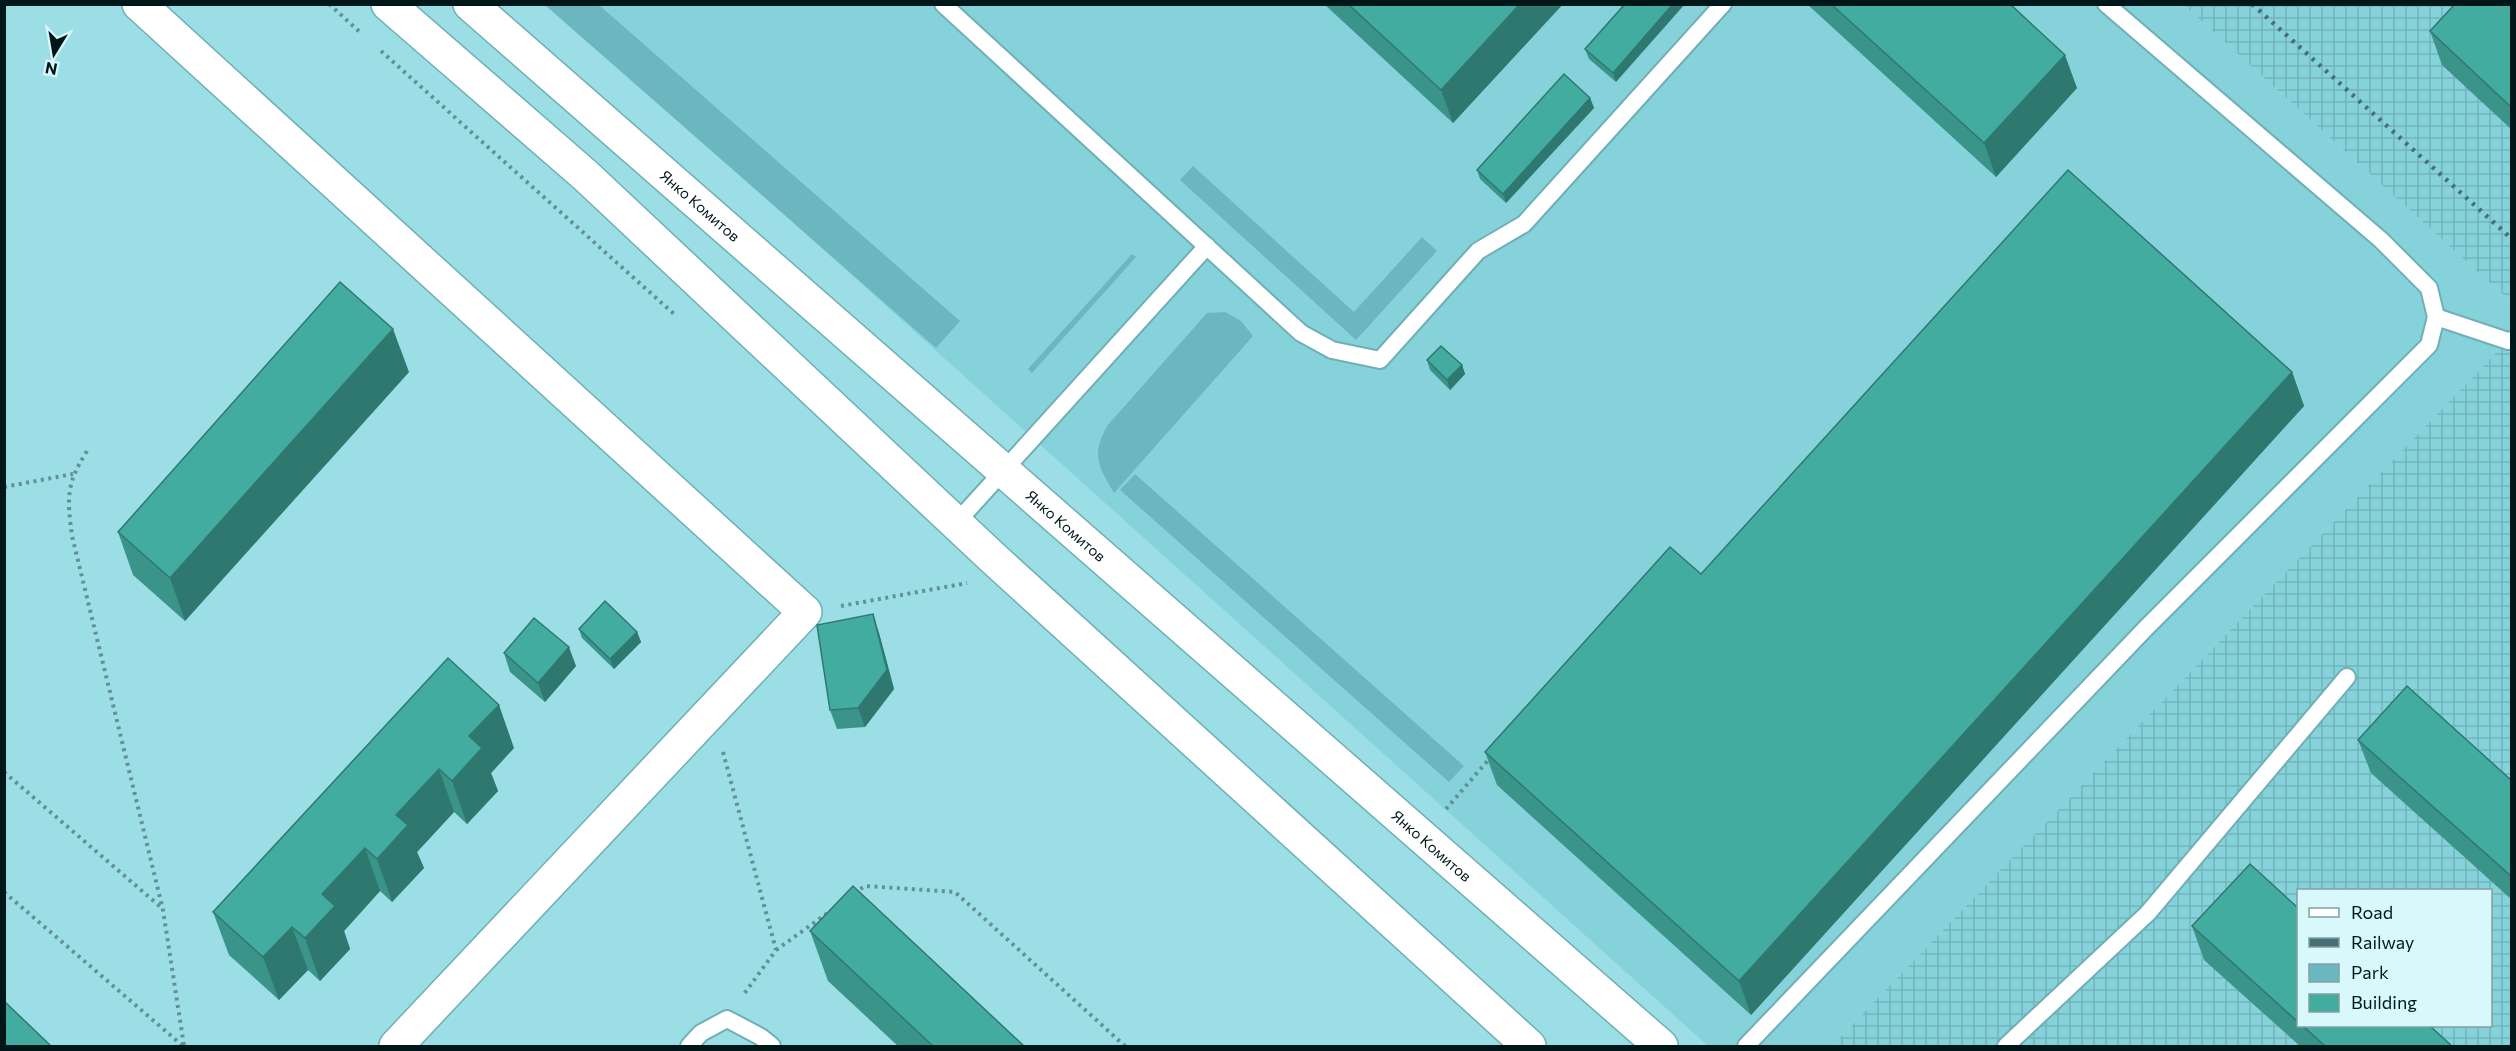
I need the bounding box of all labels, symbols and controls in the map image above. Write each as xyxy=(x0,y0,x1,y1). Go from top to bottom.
north arrow xyxy=(24,24,84,84)
text: N xyxy=(43,59,59,80)
street label: Янко Комитов xyxy=(657,166,744,245)
street label: Янко Комитов xyxy=(1023,486,1110,565)
street label: Янко Комитов xyxy=(1388,806,1475,885)
legend xyxy=(2297,889,2492,1027)
text: Road xyxy=(2351,901,2393,923)
text: Railway xyxy=(2351,931,2414,953)
text: Park xyxy=(2351,961,2389,983)
text: Building xyxy=(2351,991,2417,1013)

